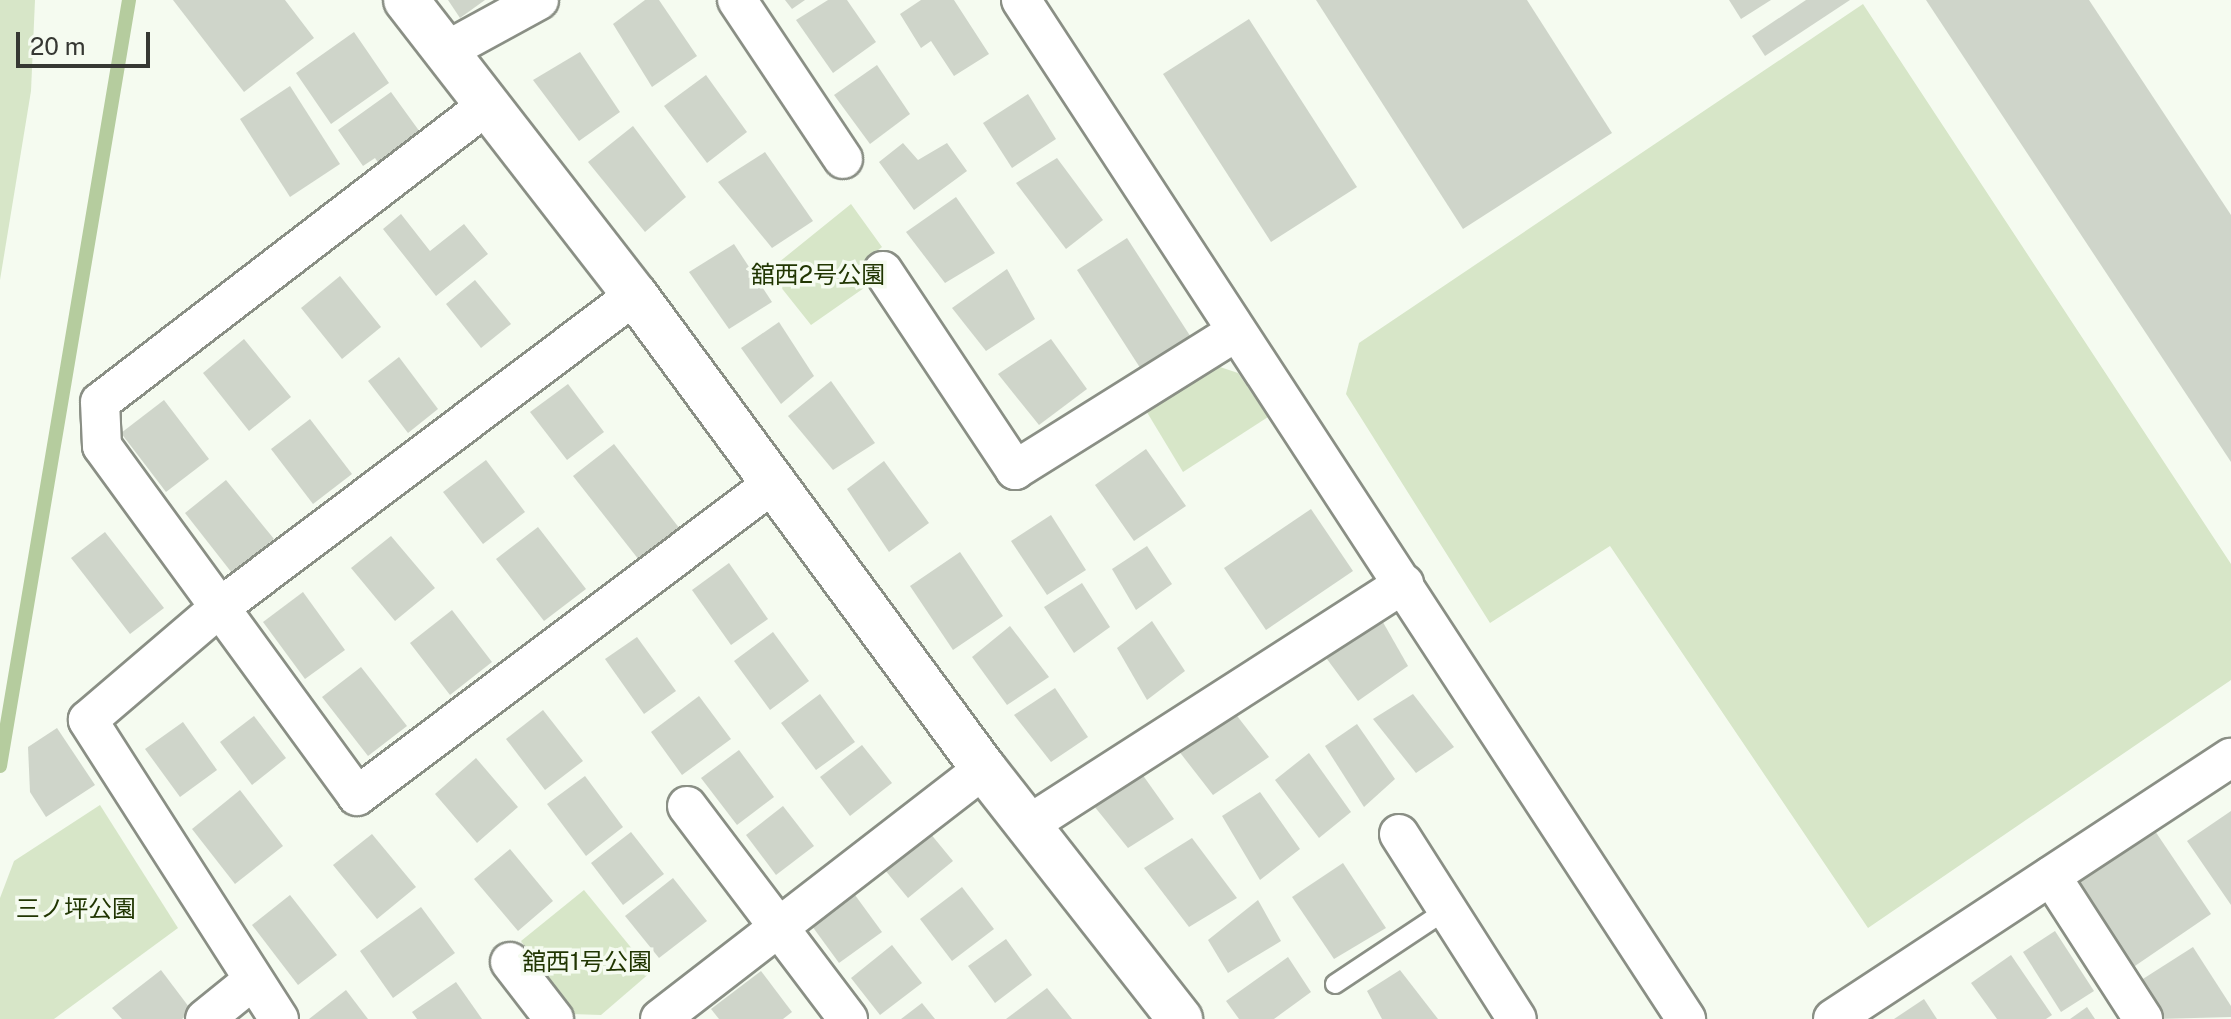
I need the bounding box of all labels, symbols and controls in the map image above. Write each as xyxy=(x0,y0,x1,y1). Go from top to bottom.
scale bar xyxy=(20,16,154,66)
text: 20 m xyxy=(30,32,86,60)
park label: 舘西2号公園 xyxy=(751,261,885,289)
park label: 三ノ坪公園 xyxy=(16,895,136,923)
park label: 舘西1号公園 xyxy=(522,948,652,976)

